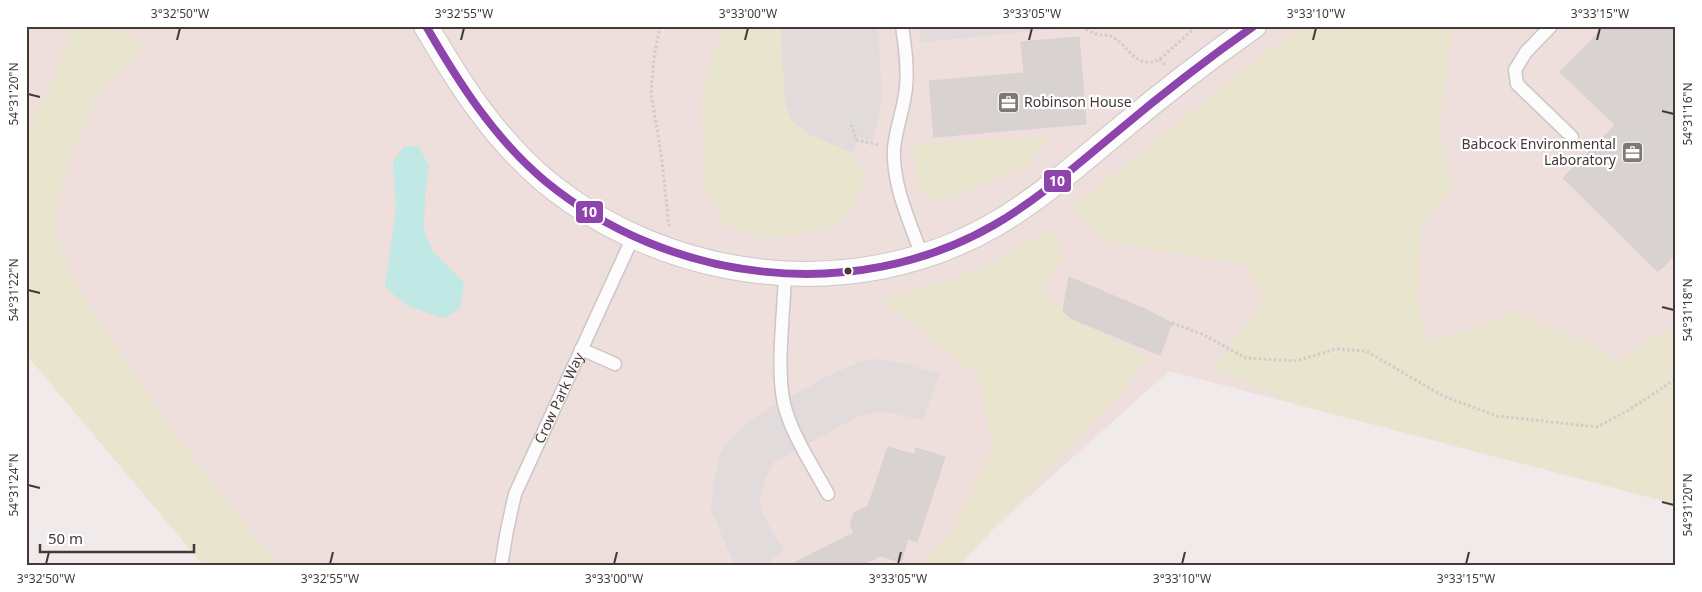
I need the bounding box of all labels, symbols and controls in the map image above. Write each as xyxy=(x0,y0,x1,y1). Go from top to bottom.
text: 3°32'50"W xyxy=(151,5,209,22)
text: 3°32'55"W xyxy=(435,5,493,22)
text: 3°33'00"W xyxy=(719,5,777,22)
text: 3°33'05"W xyxy=(1003,5,1061,22)
text: 3°33'10"W xyxy=(1287,5,1345,22)
text: 3°33'15"W xyxy=(1571,5,1629,22)
text: 54°31'20"N xyxy=(5,62,22,126)
text: 54°31'16"N xyxy=(1679,82,1696,146)
office icon: Robinson House xyxy=(996,90,1020,114)
place label: Robinson House xyxy=(1024,92,1132,111)
place label: Babcock Environmental Laboratory xyxy=(1461,134,1617,169)
office icon: Babcock Environmental Laboratory xyxy=(1620,140,1644,164)
line badge: 10 xyxy=(1043,169,1072,193)
text: 10 xyxy=(1049,171,1065,190)
line badge: 10 xyxy=(575,200,604,224)
text: 10 xyxy=(581,202,597,221)
text: 54°31'22"N xyxy=(5,258,22,322)
unlabelled marker xyxy=(843,266,853,276)
text: 54°31'18"N xyxy=(1679,278,1696,342)
street label: Crow Park Way xyxy=(529,348,588,446)
text: 54°31'24"N xyxy=(5,453,22,517)
text: 54°31'20"N xyxy=(1679,473,1696,537)
scale bar xyxy=(40,522,194,554)
text: 50 m xyxy=(48,528,83,548)
text: 3°32'50"W xyxy=(17,570,75,587)
text: 3°32'55"W xyxy=(301,570,359,587)
text: 3°33'00"W xyxy=(585,570,643,587)
text: 3°33'05"W xyxy=(869,570,927,587)
text: 3°33'10"W xyxy=(1153,570,1211,587)
text: 3°33'15"W xyxy=(1437,570,1495,587)

